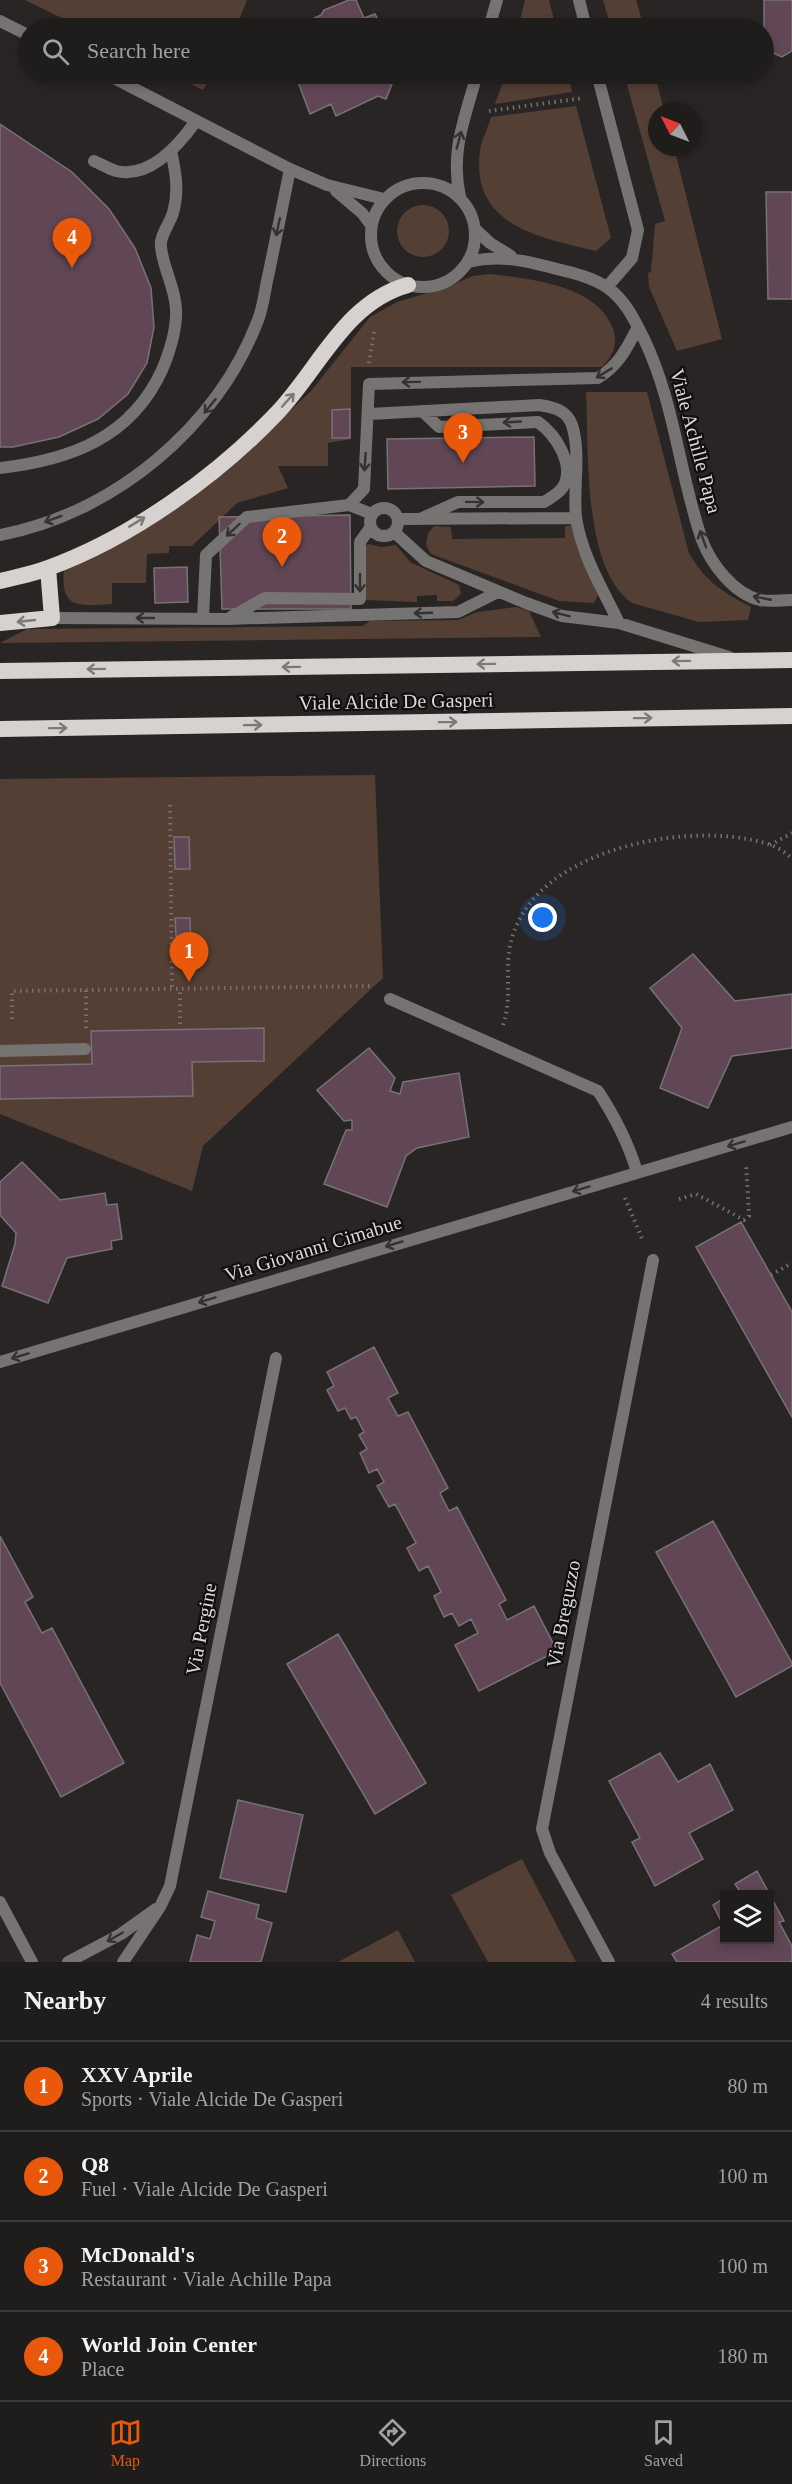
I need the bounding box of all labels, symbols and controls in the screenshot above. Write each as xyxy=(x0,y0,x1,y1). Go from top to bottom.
search box xyxy=(18,18,774,84)
icon: search xyxy=(39,35,72,68)
text: Search here xyxy=(87,38,190,63)
north arrow xyxy=(648,102,702,156)
one-way arrow xyxy=(454,131,465,150)
one-way arrow xyxy=(272,216,283,236)
pin: 4 xyxy=(52,218,92,268)
one-way arrow xyxy=(596,366,613,379)
street label: Viale Achille Papa xyxy=(665,366,726,516)
one-way arrow xyxy=(402,377,422,388)
one-way arrow xyxy=(281,393,295,408)
one-way arrow xyxy=(203,398,216,414)
pin: 3 xyxy=(444,414,482,463)
one-way arrow xyxy=(503,416,523,427)
one-way arrow xyxy=(360,452,371,472)
one-way arrow xyxy=(464,496,484,508)
one-way arrow xyxy=(45,514,63,525)
one-way arrow xyxy=(128,516,145,528)
pin: 2 xyxy=(262,518,302,567)
one-way arrow xyxy=(226,523,241,537)
one-way arrow xyxy=(697,530,708,548)
one-way arrow xyxy=(354,572,366,592)
one-way arrow xyxy=(753,592,772,603)
one-way arrow xyxy=(413,607,433,619)
one-way arrow xyxy=(552,608,571,620)
one-way arrow xyxy=(135,612,155,624)
one-way arrow xyxy=(16,615,36,626)
one-way arrow xyxy=(672,655,692,667)
one-way arrow xyxy=(477,658,497,670)
one-way arrow xyxy=(282,661,302,673)
one-way arrow xyxy=(87,664,107,675)
street label: Viale Alcide De Gasperi xyxy=(298,688,494,715)
one-way arrow xyxy=(633,713,653,724)
one-way arrow xyxy=(438,716,458,727)
one-way arrow xyxy=(243,719,263,731)
one-way arrow xyxy=(48,722,68,734)
your location xyxy=(528,903,557,932)
pin: 1 xyxy=(170,932,208,982)
one-way arrow xyxy=(727,1139,746,1150)
one-way arrow xyxy=(572,1184,591,1195)
street label: Via Giovanni Cimabue xyxy=(222,1211,404,1285)
one-way arrow xyxy=(385,1239,404,1250)
one-way arrow xyxy=(198,1295,217,1306)
one-way arrow xyxy=(11,1351,30,1362)
street label: Via Breguzzo xyxy=(542,1558,585,1670)
street label: Via Pergine xyxy=(181,1581,222,1677)
map controls xyxy=(720,1890,774,1944)
button: layers xyxy=(720,1890,774,1944)
one-way arrow xyxy=(107,1931,124,1943)
text: Nearby xyxy=(24,1986,106,2015)
text: 4 results xyxy=(701,1990,768,2012)
text: XXV Aprile xyxy=(81,2062,192,2087)
text: 1 xyxy=(39,2075,49,2097)
text: 80 m xyxy=(727,2075,768,2097)
text: Sports · Viale Alcide De Gasperi xyxy=(81,2088,343,2110)
text: Q8 xyxy=(81,2152,109,2177)
text: 2 xyxy=(39,2165,49,2187)
text: 100 m xyxy=(717,2165,768,2187)
text: Fuel · Viale Alcide De Gasperi xyxy=(81,2178,328,2200)
text: McDonald's xyxy=(81,2242,195,2267)
text: 3 xyxy=(39,2255,49,2277)
text: 100 m xyxy=(717,2255,768,2277)
text: Restaurant · Viale Achille Papa xyxy=(81,2268,332,2290)
text: World Join Center xyxy=(81,2332,257,2357)
text: 4 xyxy=(39,2345,49,2367)
text: 180 m xyxy=(717,2345,768,2367)
text: Place xyxy=(81,2358,124,2380)
tab: Map xyxy=(109,2416,142,2470)
tab: Directions xyxy=(360,2416,426,2470)
tab: Saved xyxy=(644,2416,683,2470)

